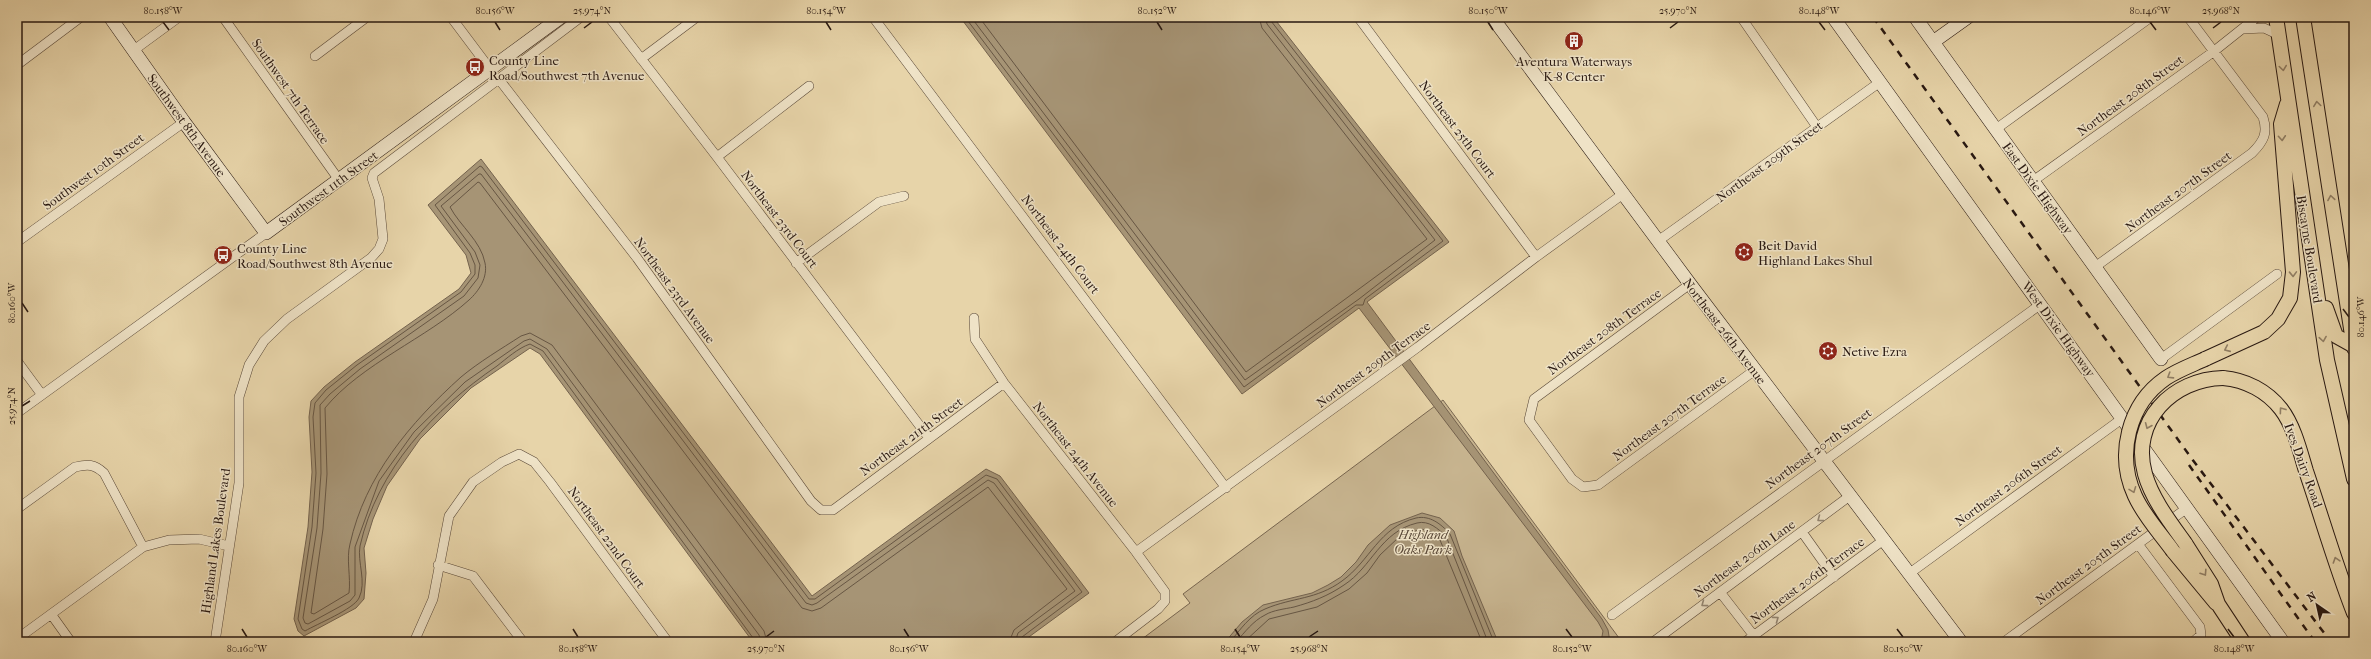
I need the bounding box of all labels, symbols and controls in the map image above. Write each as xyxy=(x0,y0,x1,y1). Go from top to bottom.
text: 80.158°W xyxy=(144,5,184,17)
text: 80.156°W xyxy=(475,5,516,17)
text: 25.974°N xyxy=(573,5,612,17)
text: 80.154°W xyxy=(806,5,847,17)
text: 80.152°W xyxy=(1138,5,1178,17)
text: 80.150°W xyxy=(1468,5,1509,17)
text: 25.970°N xyxy=(1659,5,1697,17)
text: 80.148°W xyxy=(1799,5,1840,17)
text: 80.146°W xyxy=(2130,5,2172,17)
text: 25.968°N xyxy=(2202,5,2240,17)
building icon: Aventura Waterways K-8 Center xyxy=(1563,30,1585,52)
street label: Southwest 7th Terrace xyxy=(249,36,333,147)
street label: Northeast 208th Street xyxy=(2074,52,2187,139)
place label: County Line Road/Southwest 7th Avenue xyxy=(489,53,645,83)
place label: Aventura Waterways K-8 Center xyxy=(1515,54,1632,84)
bus stop icon: County Line Road/Southwest 7th Avenue xyxy=(464,56,486,78)
one-way arrow xyxy=(2278,64,2287,71)
street label: Southwest 8th Avenue xyxy=(144,71,229,180)
street label: Northeast 25th Court xyxy=(1416,78,1499,181)
one-way arrow xyxy=(2313,101,2322,107)
street label: Northeast 209th Street xyxy=(1713,118,1826,205)
street label: Southwest 10th Street xyxy=(40,130,147,213)
one-way arrow xyxy=(2278,135,2287,141)
street label: East Dixie Highway xyxy=(1999,139,2077,238)
street label: Southwest 11th Street xyxy=(276,147,381,229)
street label: Northeast 207th Street xyxy=(2122,148,2235,235)
street label: Northeast 23rd Court xyxy=(738,168,821,271)
street label: Northeast 24th Court xyxy=(1018,192,1103,297)
street label: Biscayne Boulevard xyxy=(2294,194,2326,305)
one-way arrow xyxy=(2327,195,2336,201)
street label: Northeast 23rd Avenue xyxy=(631,234,718,347)
place label: Beit David Highland Lakes Shul xyxy=(1758,238,1873,268)
place label: County Line Road/Southwest 8th Avenue xyxy=(237,241,393,271)
synagogue icon: Beit David Highland Lakes Shul xyxy=(1733,241,1755,263)
bus stop icon: County Line Road/Southwest 8th Avenue xyxy=(212,244,234,266)
one-way arrow xyxy=(2289,271,2297,277)
street label: Northeast 26th Avenue xyxy=(1680,275,1770,388)
street label: West Dixie Highway xyxy=(2018,278,2099,381)
text: 80.160°W xyxy=(6,282,18,323)
street label: Northeast 208th Terrace xyxy=(1545,285,1664,378)
text: 80.146°W xyxy=(2355,295,2367,337)
street label: Northeast 209th Terrace xyxy=(1313,318,1434,411)
one-way arrow xyxy=(2318,336,2327,342)
synagogue icon: Netive Ezra xyxy=(1817,340,1839,362)
place label: Netive Ezra xyxy=(1842,344,1908,359)
one-way arrow xyxy=(2224,344,2232,352)
street label: Northeast 207th Terrace xyxy=(1610,371,1729,464)
one-way arrow xyxy=(2167,371,2174,379)
text: 25.974°N xyxy=(6,386,18,425)
street label: Northeast 211th Street xyxy=(857,394,966,479)
street label: Northeast 24th Avenue xyxy=(1030,399,1122,510)
street label: Northeast 207th Street xyxy=(1762,405,1875,492)
one-way arrow xyxy=(2279,407,2286,414)
street label: Ives Dairy Road xyxy=(2281,421,2326,510)
one-way arrow xyxy=(2145,422,2153,429)
street label: Northeast 206th Street xyxy=(1952,441,2065,529)
street label: Highland Lakes Boulevard xyxy=(198,467,233,615)
street label: Northeast 22nd Court xyxy=(565,484,649,591)
one-way arrow xyxy=(2128,486,2136,493)
one-way arrow xyxy=(1817,514,1824,521)
street label: Northeast 206th Lane xyxy=(1691,516,1798,600)
street label: Northeast 205th Street xyxy=(2033,521,2144,608)
park label: Highland Oaks Park xyxy=(1394,527,1452,557)
street label: Northeast 206th Terrace xyxy=(1747,534,1868,627)
one-way arrow xyxy=(2332,556,2341,563)
one-way arrow xyxy=(2199,568,2206,575)
north arrow xyxy=(2297,585,2337,625)
text: N xyxy=(2305,589,2319,605)
one-way arrow xyxy=(1701,599,1708,606)
one-way arrow xyxy=(1772,617,1779,624)
text: 80.160°W xyxy=(227,643,268,655)
text: 80.158°W xyxy=(559,643,599,655)
text: 25.970°N xyxy=(747,643,785,655)
text: 80.156°W xyxy=(889,643,930,655)
text: 80.154°W xyxy=(1220,643,1261,655)
text: 25.968°N xyxy=(1290,643,1328,655)
text: 80.152°W xyxy=(1553,643,1593,655)
text: 80.150°W xyxy=(1883,643,1924,655)
text: 80.148°W xyxy=(2214,643,2255,655)

